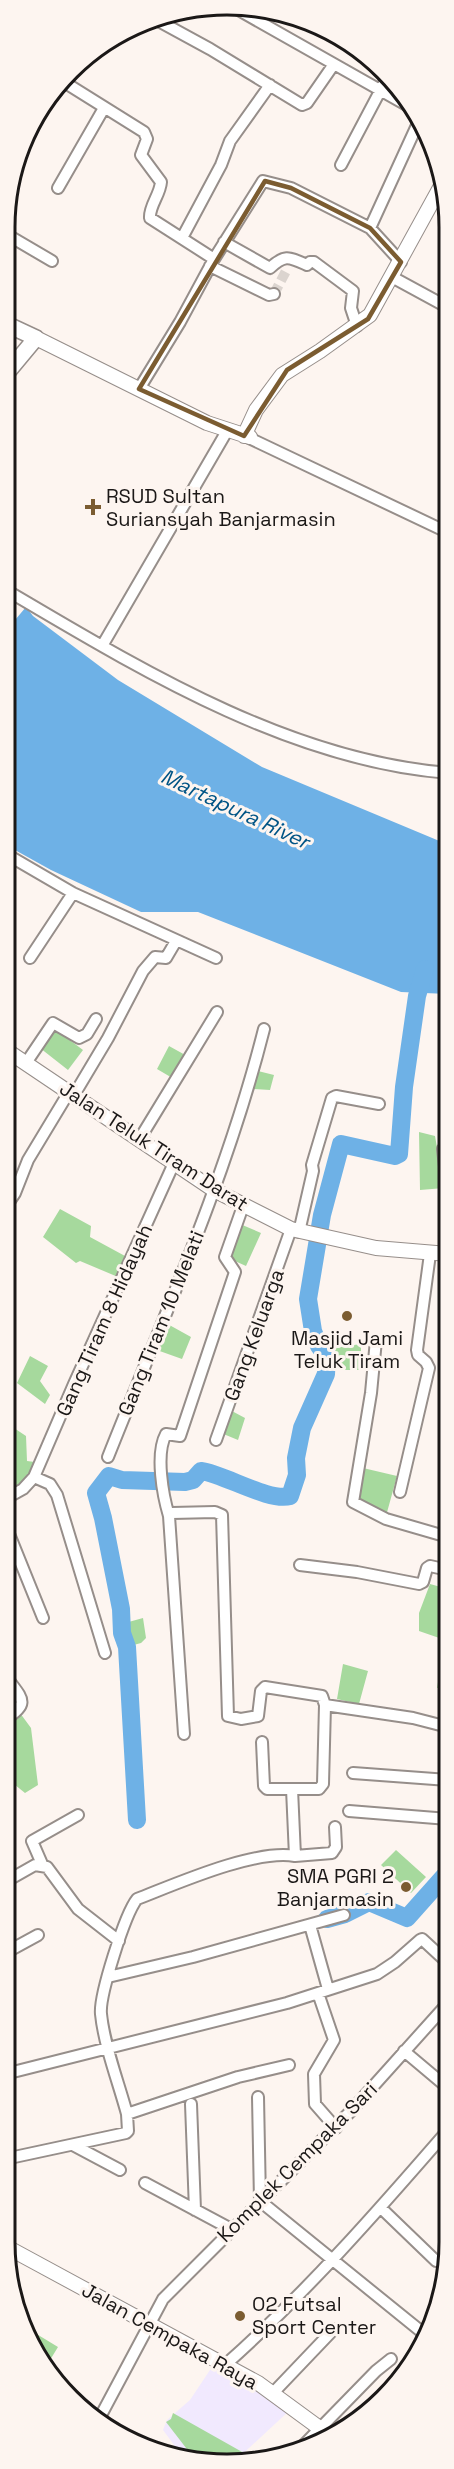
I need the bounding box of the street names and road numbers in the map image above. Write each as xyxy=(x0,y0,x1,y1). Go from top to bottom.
street label: Jalan Teluk Tiram Darat xyxy=(55,1075,253,1217)
street label: Gang Tiram 8 Hidayah xyxy=(50,1220,158,1420)
street label: Gang Tiram 10 Melati xyxy=(112,1227,210,1419)
street label: Gang Keluarga xyxy=(218,1265,290,1405)
street label: Komplek Cempaka Sari xyxy=(211,2076,383,2248)
street label: Jalan Cempaka Raya xyxy=(77,2277,263,2395)

